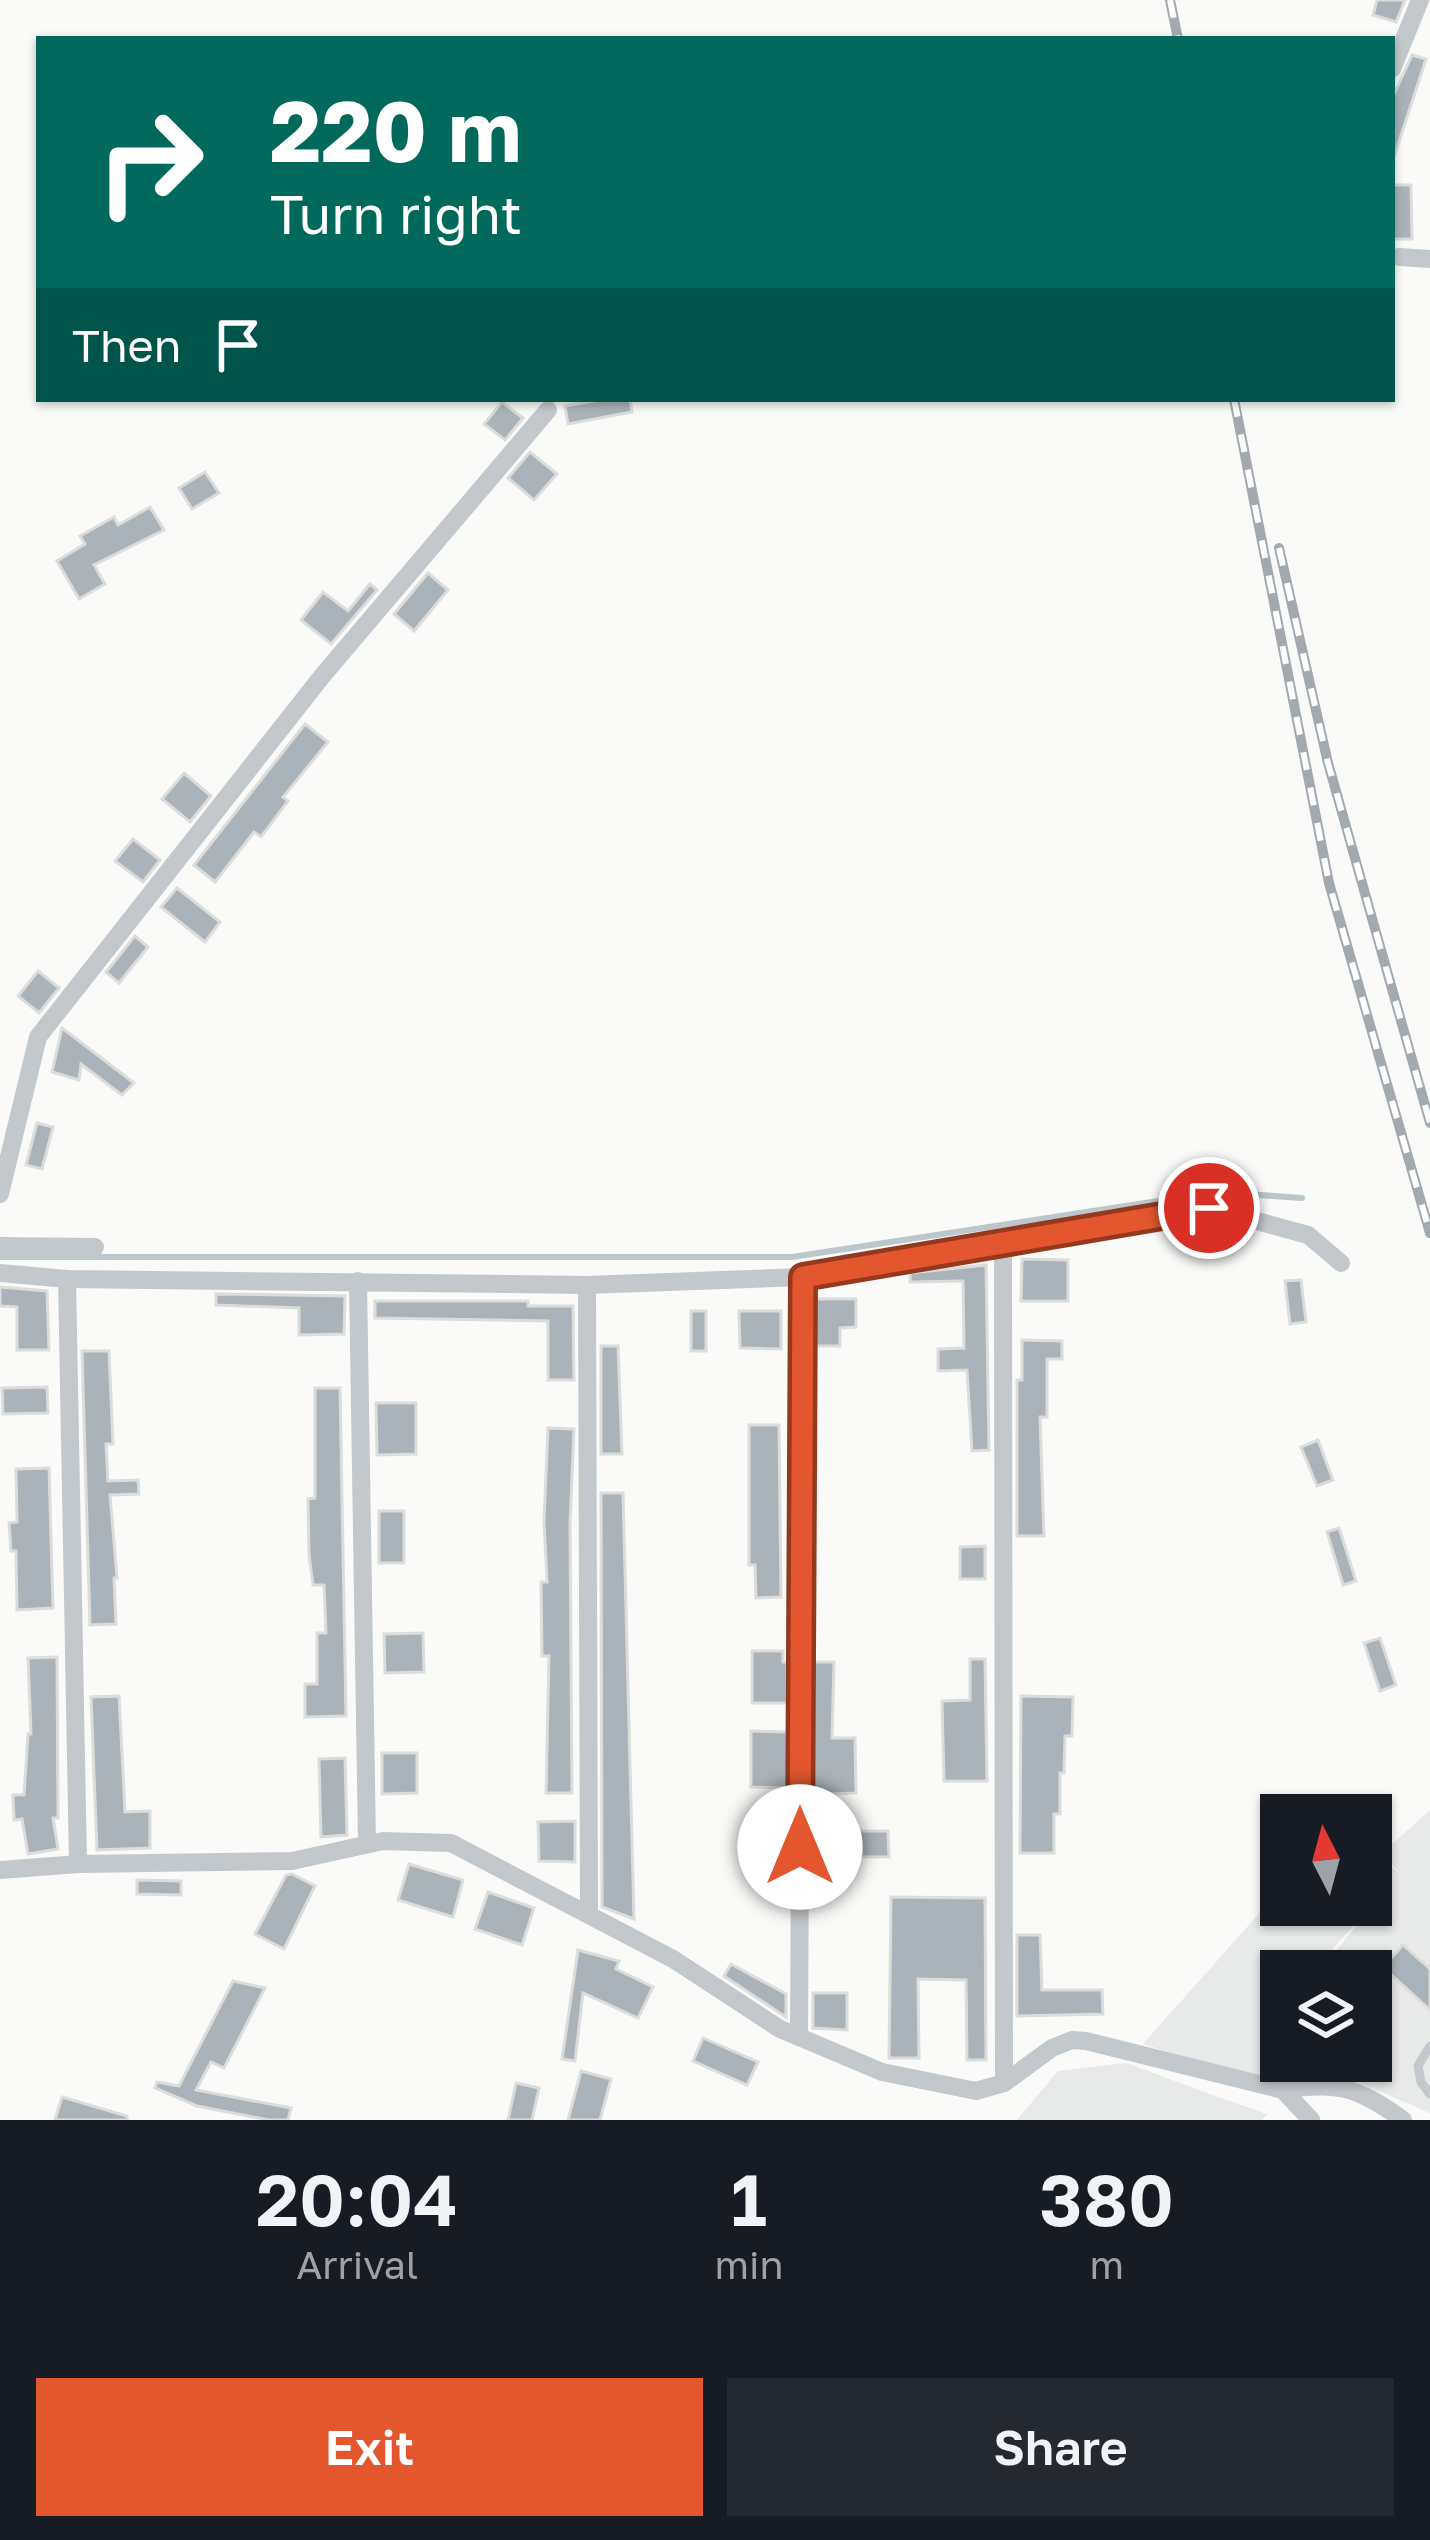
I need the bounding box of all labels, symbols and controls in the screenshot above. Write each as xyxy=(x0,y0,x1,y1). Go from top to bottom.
text: 220 m xyxy=(270,80,522,180)
icon: right xyxy=(72,84,228,240)
text: Turn right xyxy=(270,181,522,246)
icon: arrive xyxy=(205,312,271,378)
text: Then xyxy=(72,318,181,372)
pin xyxy=(1158,1157,1260,1259)
icon: arrive xyxy=(1176,1175,1242,1241)
position arrow xyxy=(737,1784,863,1910)
north arrow xyxy=(1260,1794,1392,1926)
map controls xyxy=(1260,1794,1392,2082)
button: layers xyxy=(1260,1950,1392,2082)
text: 20:04 xyxy=(256,2155,459,2242)
text: 1 xyxy=(731,2155,767,2242)
text: 380 xyxy=(1039,2155,1174,2242)
text: Arrival xyxy=(296,2241,418,2288)
text: min xyxy=(714,2241,783,2288)
text: m xyxy=(1089,2241,1124,2288)
button: Exit xyxy=(36,2378,703,2516)
button: Share xyxy=(727,2378,1394,2516)

